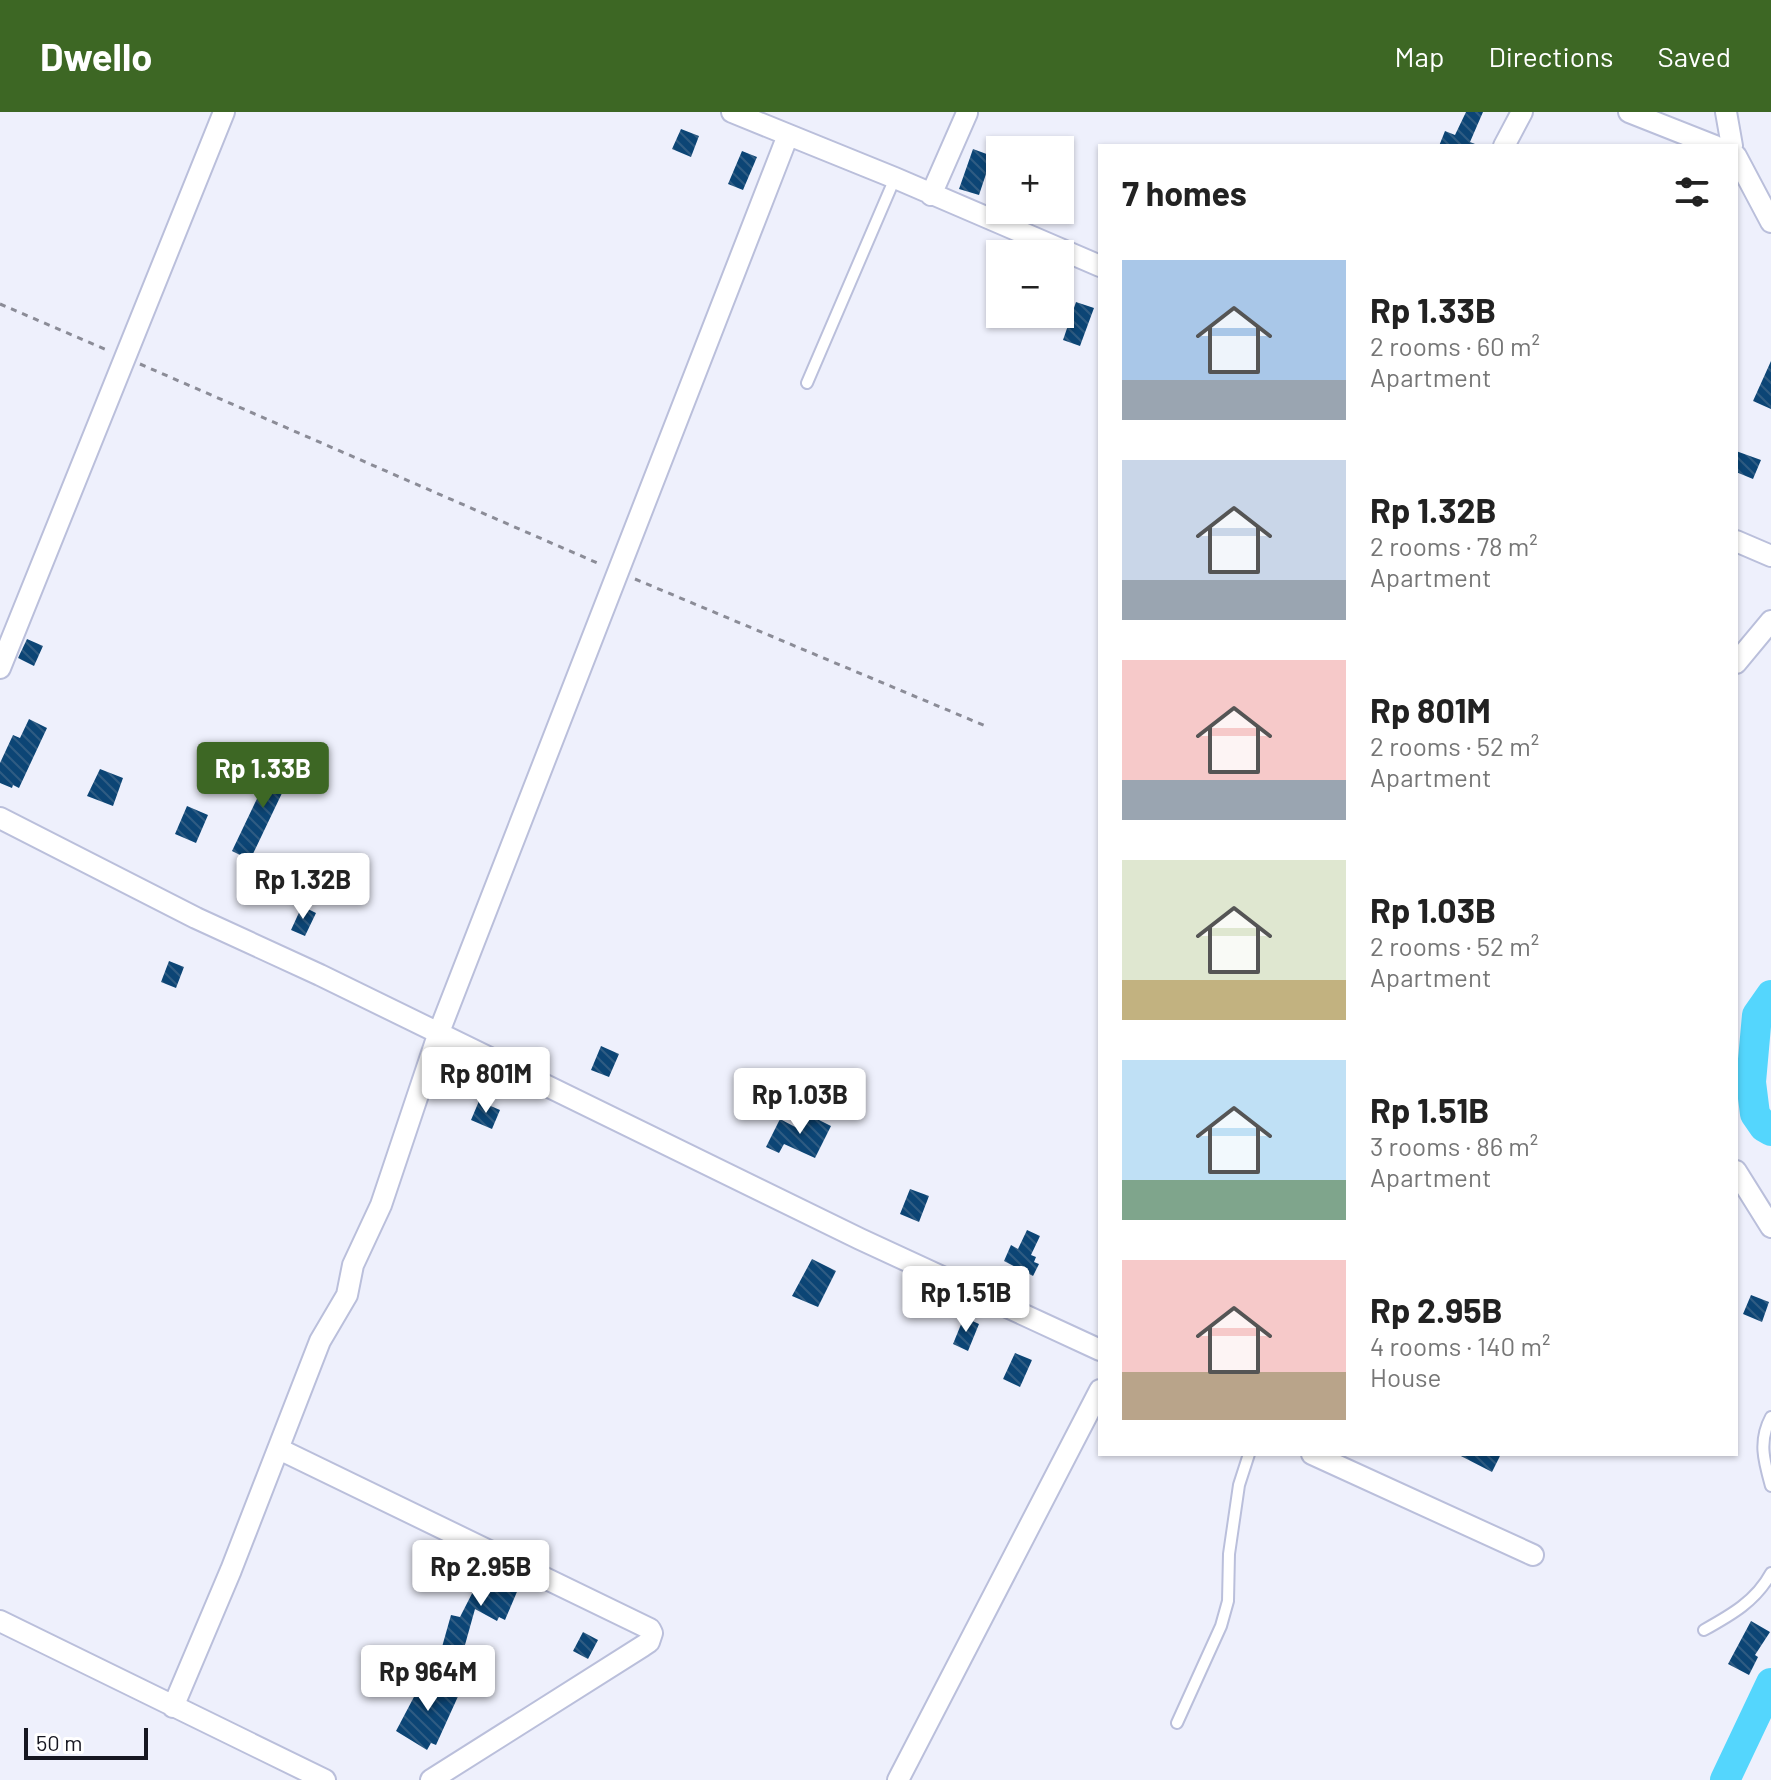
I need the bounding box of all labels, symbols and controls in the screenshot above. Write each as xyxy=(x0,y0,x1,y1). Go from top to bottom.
text: Dwello xyxy=(40,33,152,79)
text: Map xyxy=(1395,39,1444,73)
text: Directions xyxy=(1488,39,1614,73)
text: Saved xyxy=(1658,39,1731,73)
map controls xyxy=(986,136,1074,328)
button: + xyxy=(986,136,1074,224)
icon: filters xyxy=(1670,170,1714,214)
text: 7 homes xyxy=(1122,172,1247,213)
button: − xyxy=(986,240,1074,328)
text: Rp 1.33B xyxy=(1370,289,1496,330)
icon: home xyxy=(1186,292,1282,388)
text: 2 rooms · 60 m² xyxy=(1370,330,1540,361)
text: Apartment xyxy=(1370,361,1491,392)
text: Rp 1.32B xyxy=(1370,489,1497,530)
icon: home xyxy=(1186,492,1282,588)
text: 2 rooms · 78 m² xyxy=(1370,530,1538,561)
text: Apartment xyxy=(1370,561,1491,592)
text: Rp 801M xyxy=(1370,689,1491,730)
icon: home xyxy=(1186,692,1282,788)
text: 2 rooms · 52 m² xyxy=(1370,730,1539,761)
pin: Rp 1.33B xyxy=(180,742,346,810)
text: Rp 1.33B xyxy=(215,752,311,783)
text: Apartment xyxy=(1370,761,1491,792)
pin: Rp 1.32B xyxy=(220,853,386,921)
text: Rp 1.32B xyxy=(255,863,351,894)
text: Rp 1.03B xyxy=(1370,889,1496,930)
icon: home xyxy=(1186,892,1282,988)
text: 2 rooms · 52 m² xyxy=(1370,930,1539,961)
text: Apartment xyxy=(1370,961,1491,992)
pin: Rp 801M xyxy=(412,1047,560,1115)
text: Rp 801M xyxy=(440,1057,532,1088)
pin: Rp 1.03B xyxy=(717,1068,883,1136)
text: Rp 1.03B xyxy=(752,1078,848,1109)
text: Rp 1.51B xyxy=(1370,1089,1489,1130)
icon: home xyxy=(1186,1092,1282,1188)
text: 3 rooms · 86 m² xyxy=(1370,1130,1538,1161)
text: Apartment xyxy=(1370,1161,1491,1192)
pin: Rp 1.51B xyxy=(883,1266,1049,1334)
text: Rp 1.51B xyxy=(920,1276,1012,1307)
text: Rp 2.95B xyxy=(1370,1289,1503,1330)
icon: home xyxy=(1186,1292,1282,1388)
text: 4 rooms · 140 m² xyxy=(1370,1330,1550,1361)
text: House xyxy=(1370,1361,1441,1392)
pin: Rp 2.95B xyxy=(398,1540,564,1608)
text: Rp 2.95B xyxy=(430,1550,532,1581)
pin: Rp 964M xyxy=(354,1645,502,1713)
text: Rp 964M xyxy=(379,1655,477,1686)
scale bar xyxy=(24,1724,148,1760)
text: 50 m xyxy=(36,1729,82,1755)

